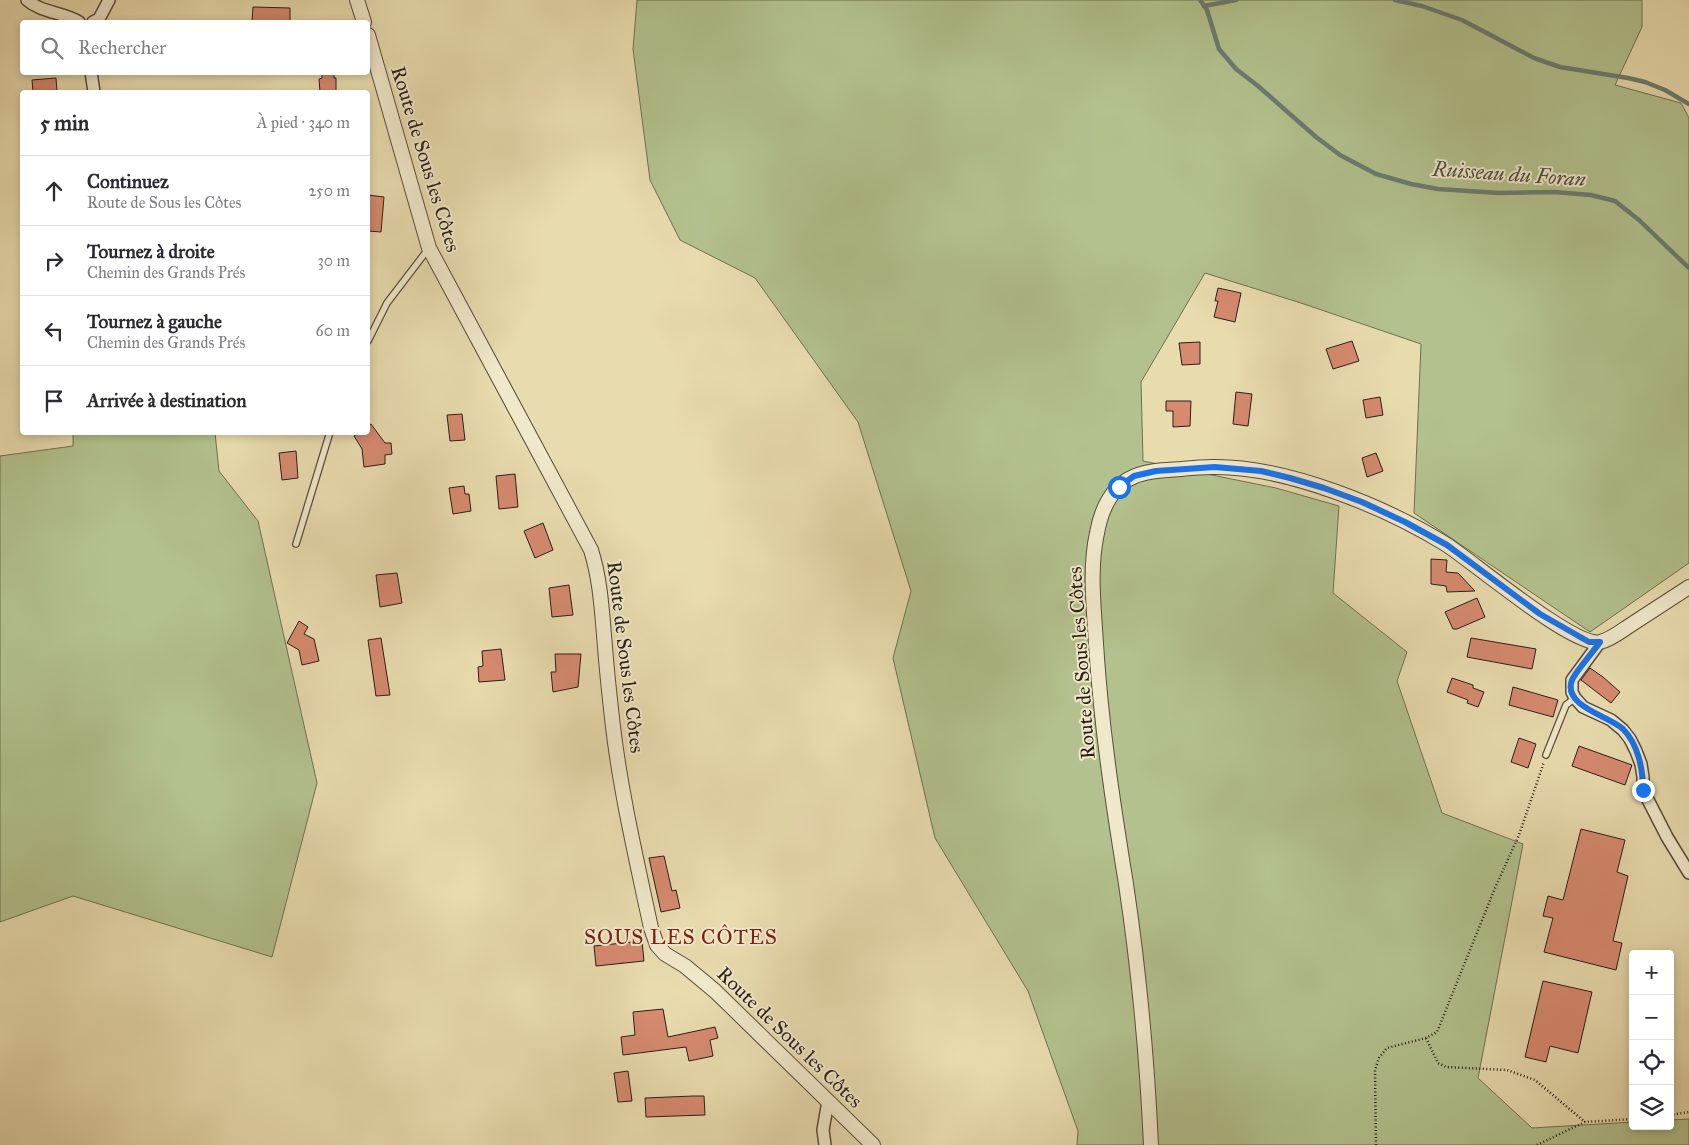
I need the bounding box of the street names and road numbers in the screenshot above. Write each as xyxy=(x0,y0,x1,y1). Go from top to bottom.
street label: Route de Sous les Côtes xyxy=(386,63,466,255)
street label: Route de Sous les Côtes xyxy=(602,560,650,754)
street label: Route de Sous les Côtes xyxy=(1062,566,1100,760)
street label: Route de Sous les Côtes xyxy=(712,961,868,1113)

